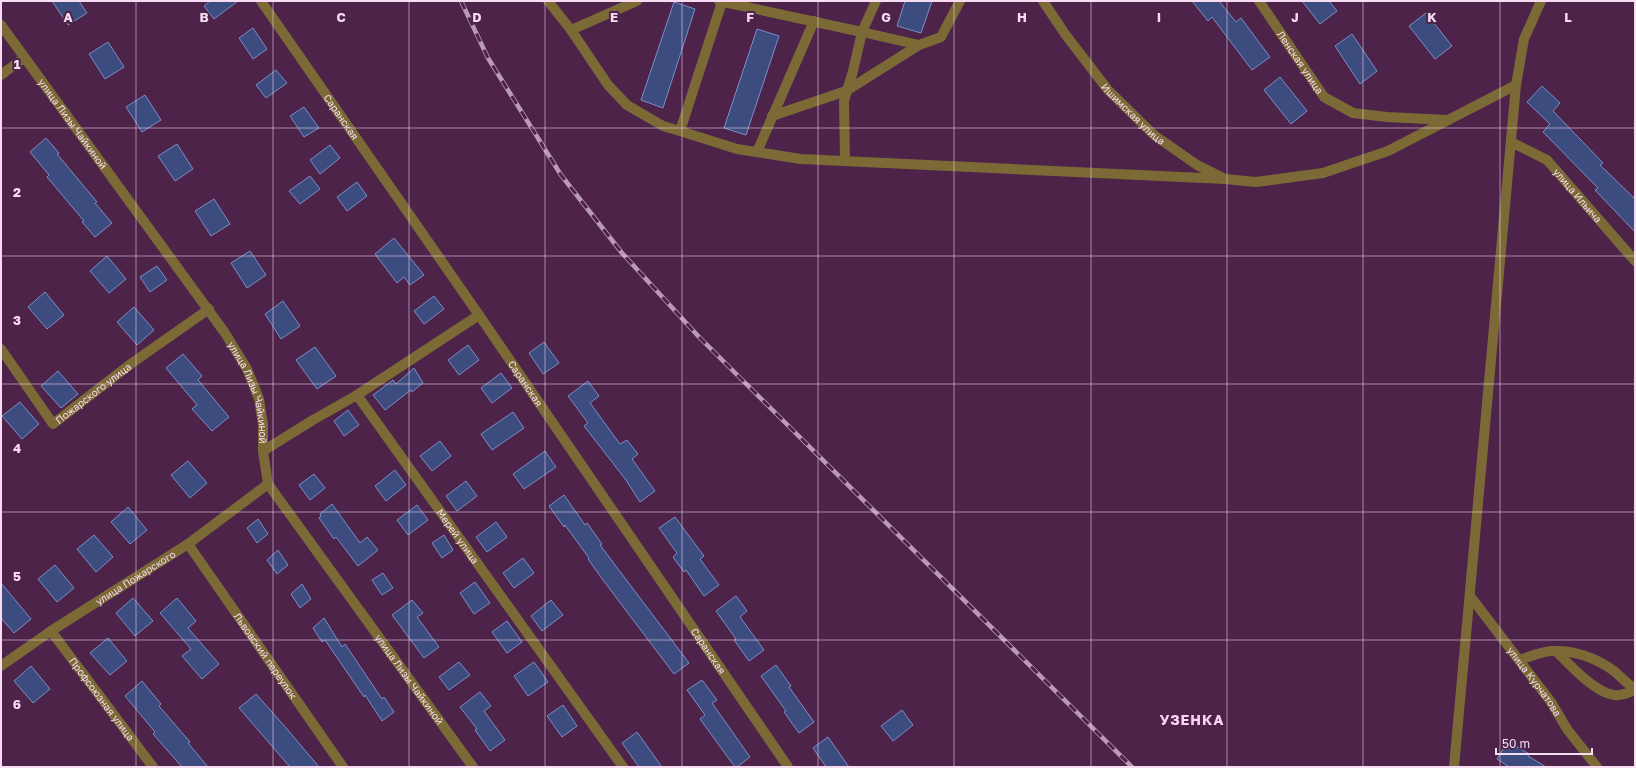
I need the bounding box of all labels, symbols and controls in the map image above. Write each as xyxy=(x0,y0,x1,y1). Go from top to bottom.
text: A xyxy=(63,9,73,25)
text: B xyxy=(199,9,209,25)
text: C xyxy=(336,9,346,25)
text: D xyxy=(472,9,482,25)
text: E xyxy=(610,9,618,25)
text: F xyxy=(746,9,754,25)
text: G xyxy=(881,9,891,25)
text: H xyxy=(1017,9,1027,25)
text: I xyxy=(1157,9,1161,25)
text: J xyxy=(1291,9,1299,25)
text: K xyxy=(1427,9,1437,25)
text: L xyxy=(1564,9,1572,25)
street label: Ленская улица xyxy=(1275,29,1326,96)
text: 1 xyxy=(14,56,21,72)
street label: улица Лизы Чайкиной xyxy=(36,76,110,171)
street label: Ишимская улица xyxy=(1099,81,1167,147)
street label: Саранская xyxy=(321,92,361,142)
street label: улица Ильича xyxy=(1551,166,1605,225)
text: 2 xyxy=(13,184,21,200)
text: 3 xyxy=(13,312,21,328)
street label: улица Лизы Чайкиной xyxy=(226,339,269,444)
street label: Саранская xyxy=(506,358,546,409)
street label: Пожарского улица xyxy=(53,360,133,426)
text: 4 xyxy=(13,440,21,456)
street label: Мерей улица xyxy=(434,507,482,566)
street label: улица Пожарского xyxy=(93,548,178,607)
text: 5 xyxy=(13,568,21,584)
street label: Львовский переулок xyxy=(232,610,300,701)
street label: Саранская xyxy=(689,626,728,676)
street label: улица Лизы Чайкиной xyxy=(373,632,446,727)
street label: улица Курчатова xyxy=(1505,644,1564,718)
street label: Профсоюзная улица xyxy=(67,655,137,743)
text: 6 xyxy=(13,696,21,712)
district label: УЗЕНКА xyxy=(1160,711,1224,728)
scale bar xyxy=(1496,730,1592,756)
text: 50 m xyxy=(1502,736,1530,751)

